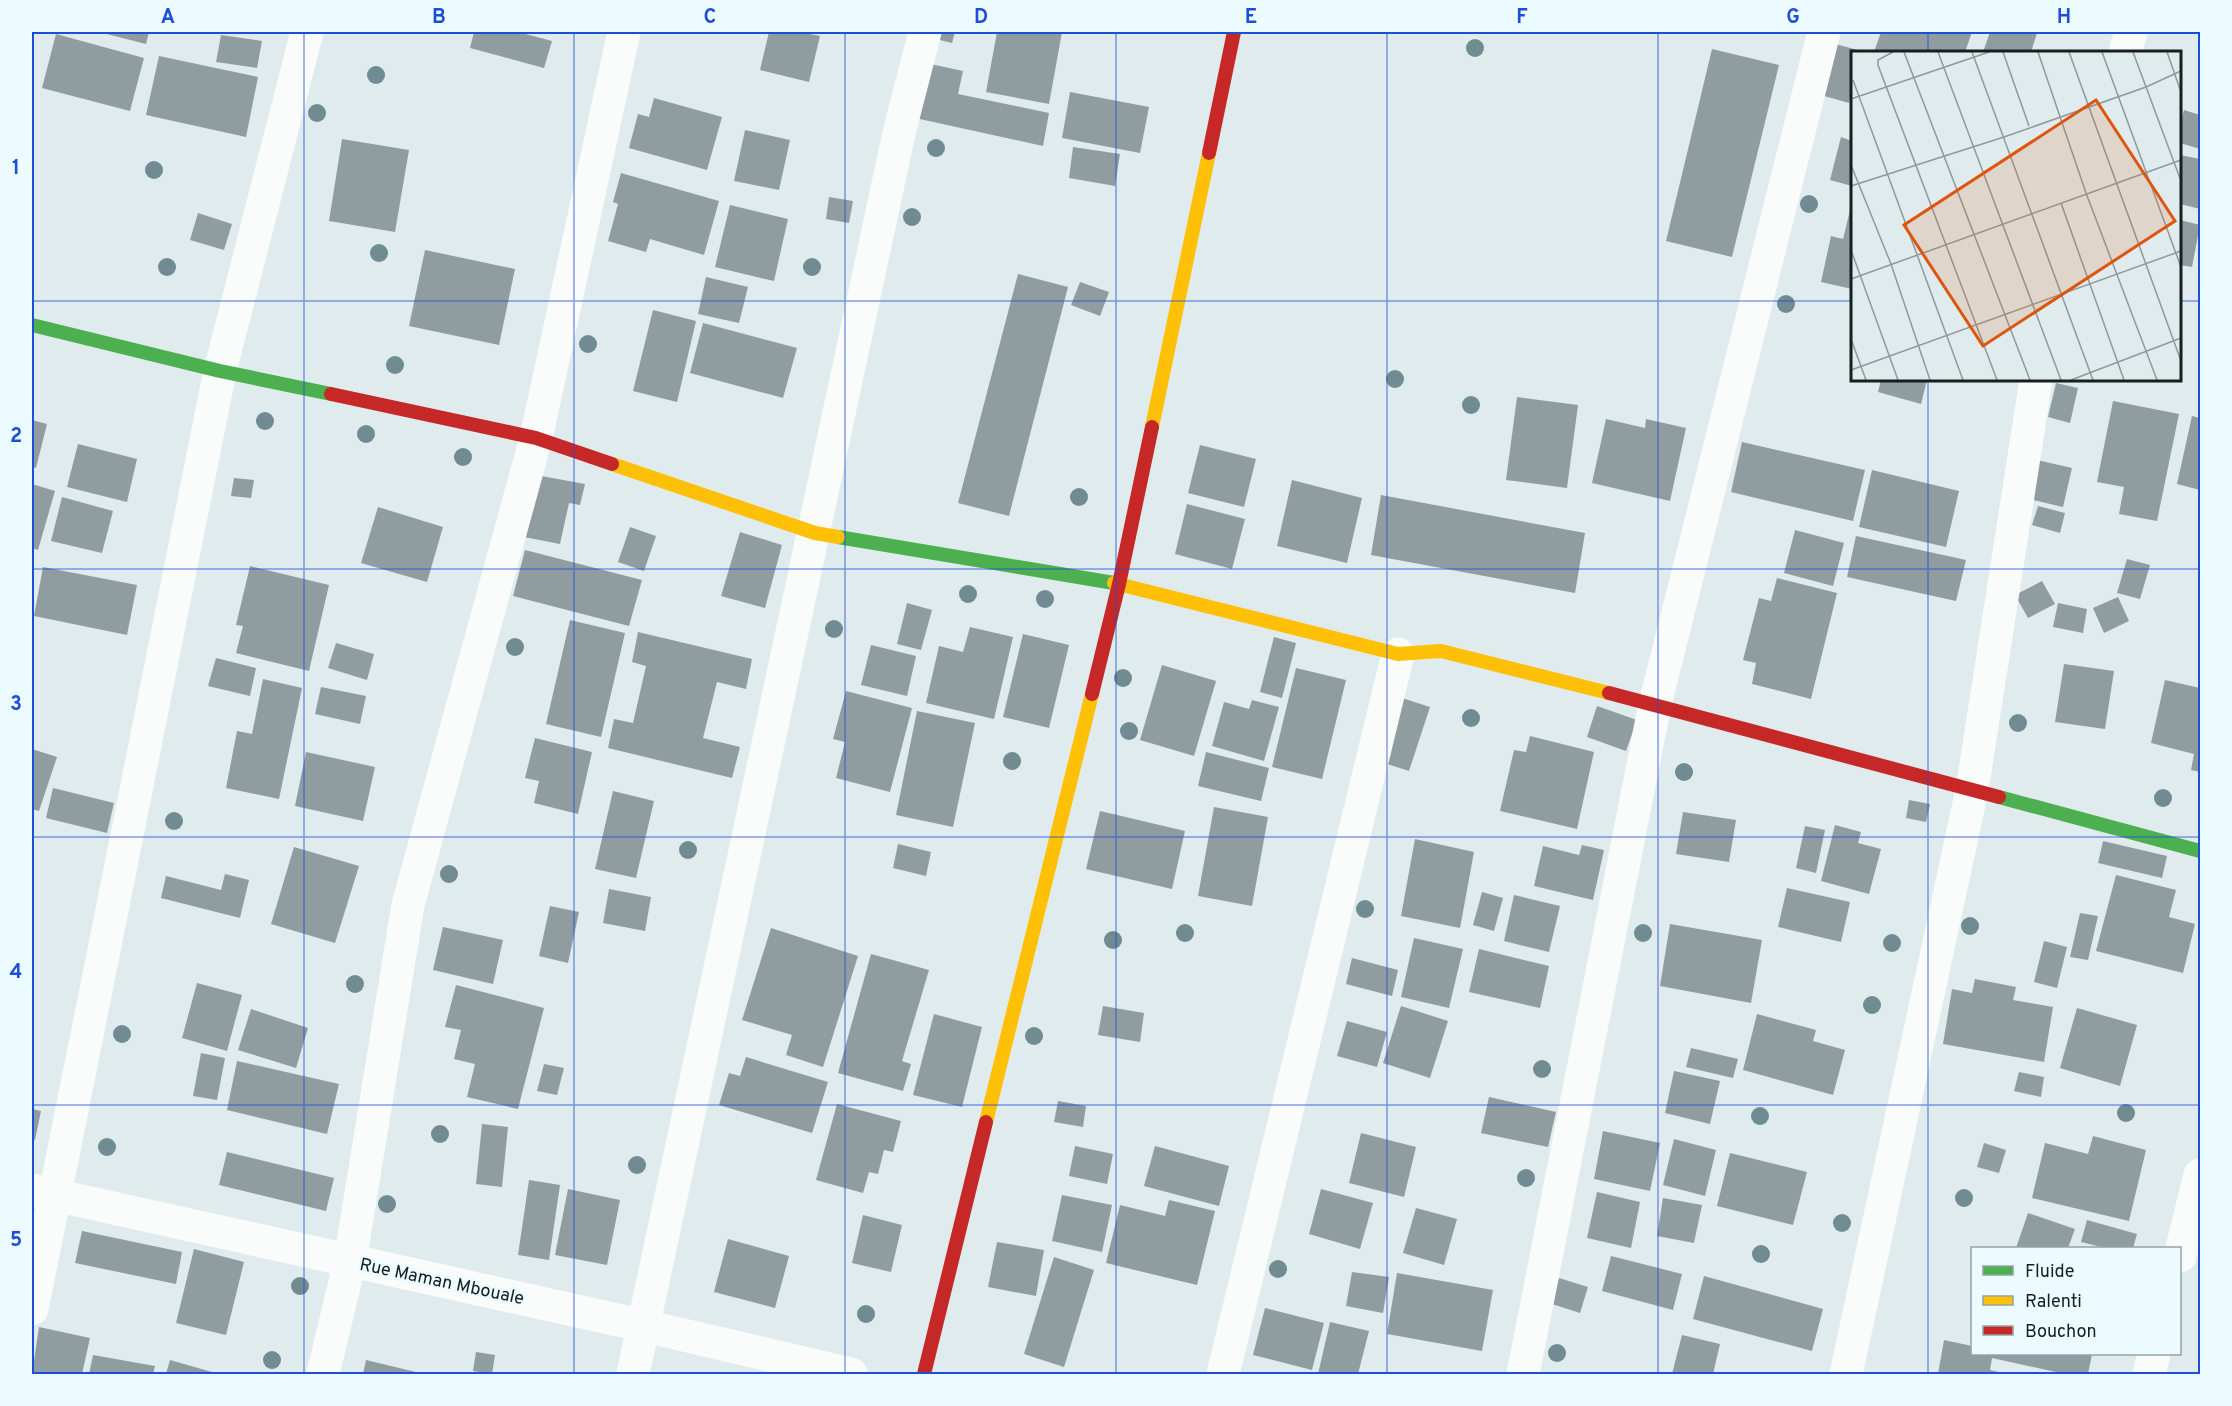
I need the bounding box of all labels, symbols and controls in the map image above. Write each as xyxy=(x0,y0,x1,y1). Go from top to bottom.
text: A xyxy=(161,5,175,31)
text: B xyxy=(432,5,446,31)
text: C xyxy=(704,5,716,31)
text: D xyxy=(974,5,988,31)
text: E xyxy=(1245,5,1257,31)
text: F xyxy=(1516,5,1528,31)
text: G xyxy=(1786,5,1800,31)
text: H xyxy=(2057,5,2071,31)
inset map xyxy=(1851,51,2181,381)
text: 1 xyxy=(12,156,20,182)
text: 2 xyxy=(10,424,22,450)
text: 3 xyxy=(10,692,22,718)
text: 4 xyxy=(10,960,22,986)
text: 5 xyxy=(10,1228,22,1254)
legend xyxy=(1971,1247,2181,1355)
street label: Rue Maman Mbouale xyxy=(357,1254,526,1311)
text: Fluide xyxy=(2025,1261,2074,1284)
text: Ralenti xyxy=(2025,1291,2082,1314)
text: Bouchon xyxy=(2025,1321,2097,1344)

